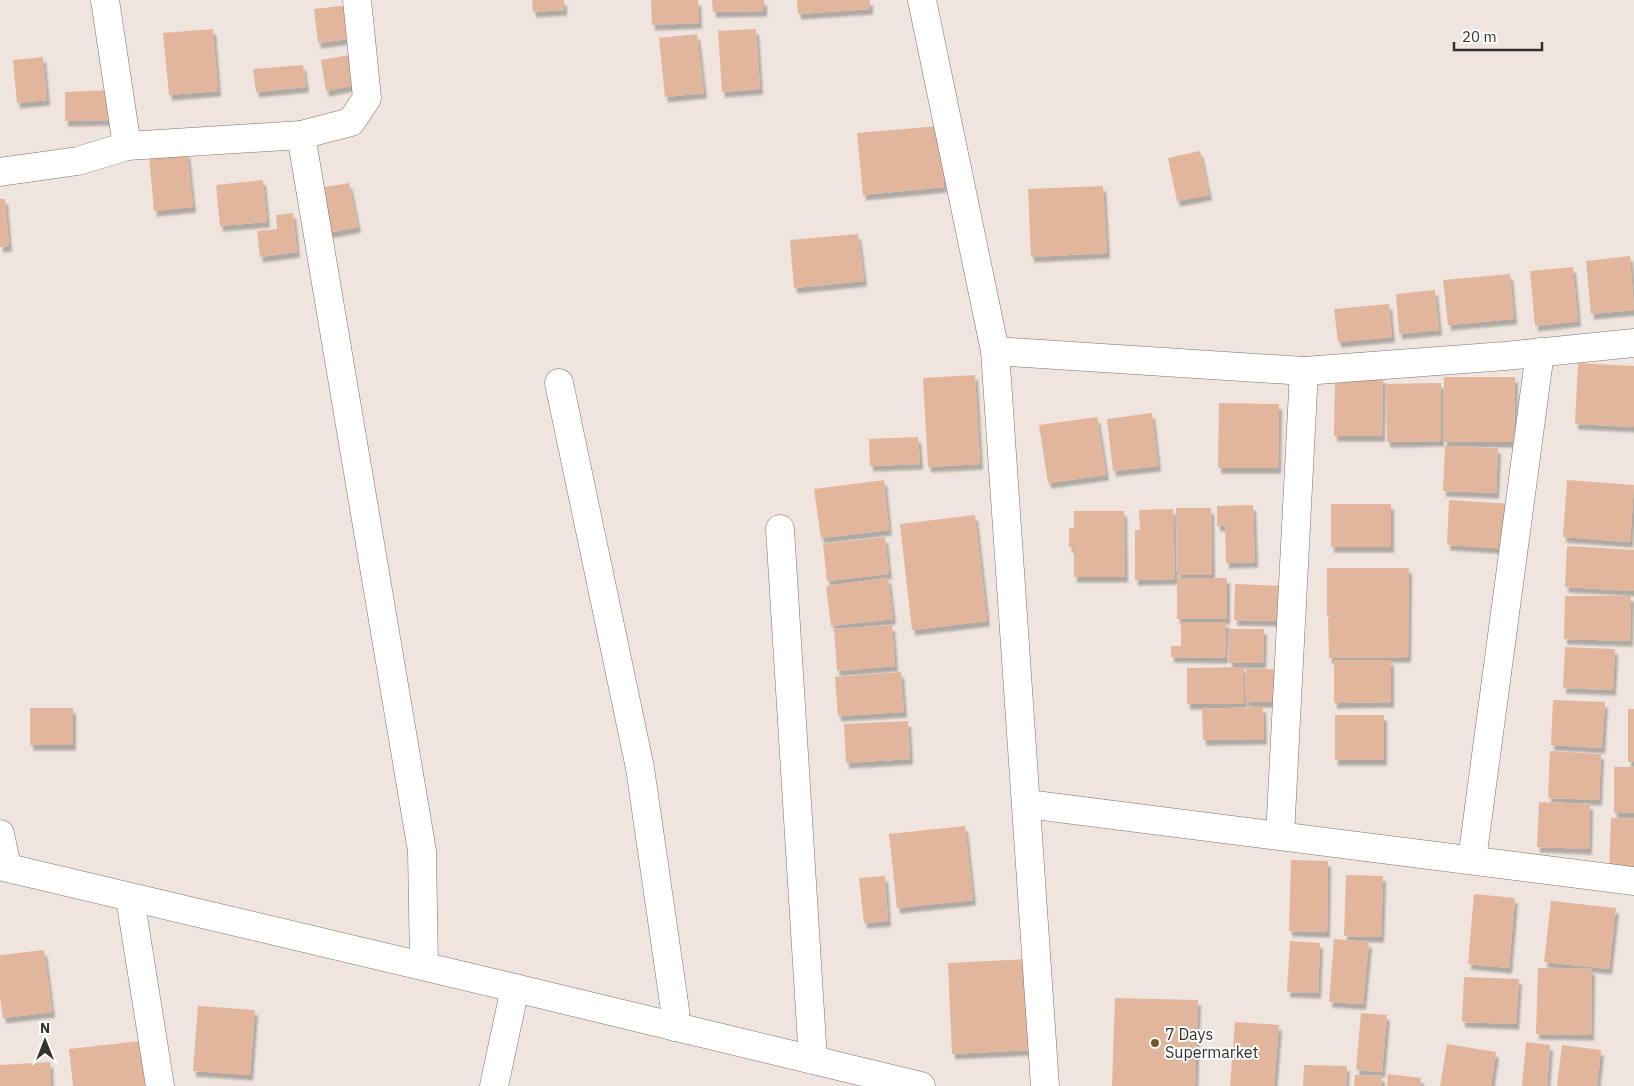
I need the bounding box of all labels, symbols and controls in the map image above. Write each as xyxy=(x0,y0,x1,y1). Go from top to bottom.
scale bar xyxy=(1454,20,1542,52)
text: 20 m xyxy=(1462,27,1497,46)
north arrow xyxy=(20,1016,70,1066)
text: N xyxy=(40,1019,50,1037)
place label: 7 Days Supermarket xyxy=(1165,1024,1258,1062)
marker: 7 Days Supermarket xyxy=(1149,1037,1161,1049)

